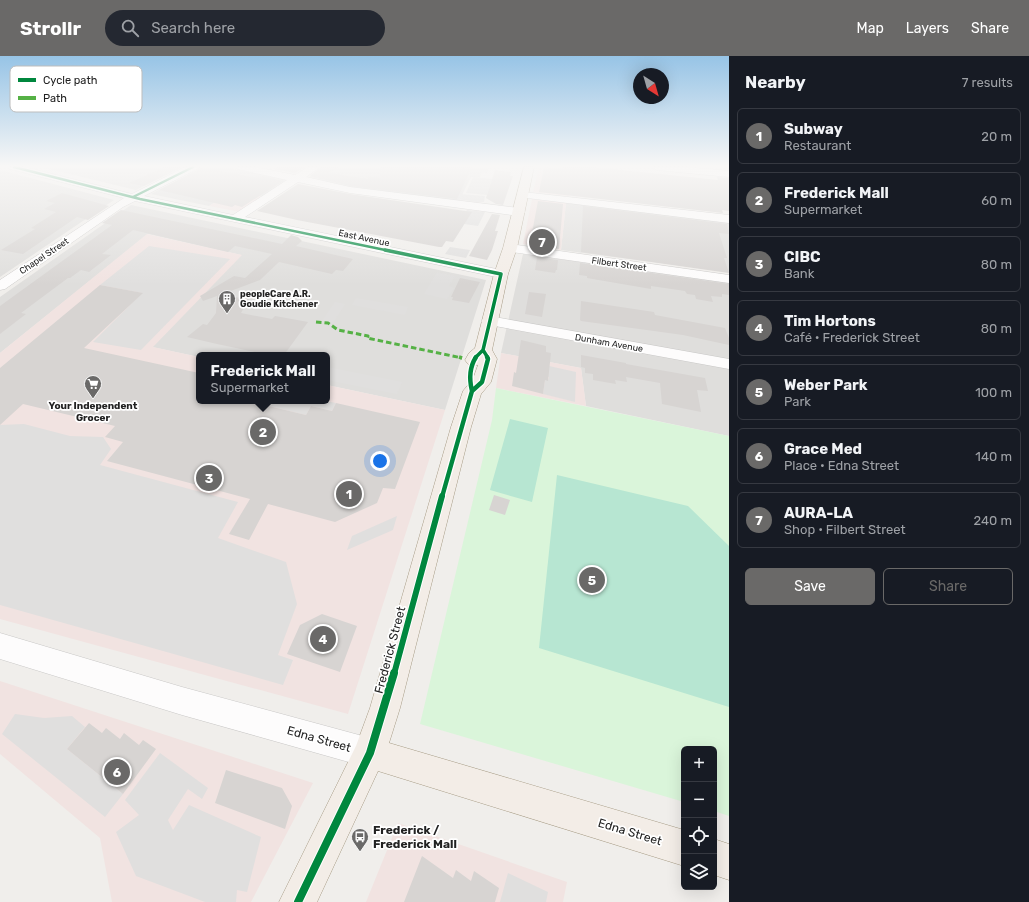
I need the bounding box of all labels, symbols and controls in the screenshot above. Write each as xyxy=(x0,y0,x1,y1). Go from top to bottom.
search box xyxy=(105,10,385,46)
text: Strollr xyxy=(20,17,81,40)
icon: search xyxy=(119,17,141,39)
text: Search here xyxy=(151,19,235,37)
text: Map xyxy=(857,20,884,37)
text: Layers xyxy=(906,20,949,37)
text: Share xyxy=(971,20,1009,37)
legend xyxy=(10,66,142,112)
north arrow xyxy=(633,68,669,104)
text: Nearby xyxy=(745,72,806,92)
text: Cycle path xyxy=(43,74,97,87)
text: 7 results xyxy=(962,75,1013,90)
text: Path xyxy=(43,92,67,105)
text: Subway xyxy=(784,120,843,138)
text: 1 xyxy=(756,129,762,144)
text: 20 m xyxy=(981,129,1012,144)
text: Restaurant xyxy=(784,138,851,153)
text: Frederick Mall xyxy=(784,184,889,202)
text: 2 xyxy=(755,193,763,208)
text: 60 m xyxy=(981,193,1012,208)
text: Supermarket xyxy=(784,202,862,217)
pin: 7 xyxy=(529,227,555,257)
street label: East Avenue xyxy=(338,228,390,248)
street label: Chapel Street xyxy=(17,236,71,276)
text: CIBC xyxy=(784,248,820,266)
street label: Filbert Street xyxy=(591,255,647,273)
text: 3 xyxy=(755,257,763,272)
text: 80 m xyxy=(981,257,1012,272)
text: Bank xyxy=(784,266,814,281)
building icon: peopleCare A.R. Goudie Kitchener xyxy=(217,289,237,314)
place label: peopleCare A.R. Goudie Kitchener xyxy=(240,289,318,309)
text: Tim Hortons xyxy=(784,312,876,330)
text: 4 xyxy=(755,321,763,336)
text: 80 m xyxy=(981,321,1012,336)
text: Café · Frederick Street xyxy=(784,330,920,345)
street label: Dunham Avenue xyxy=(574,332,644,354)
popup xyxy=(196,352,330,404)
text: Frederick Mall xyxy=(211,362,315,380)
supermarket icon: Your Independent Grocer xyxy=(83,374,103,399)
text: Weber Park xyxy=(784,376,868,394)
text: Supermarket xyxy=(211,380,289,395)
text: 5 xyxy=(755,385,763,400)
text: 100 m xyxy=(975,385,1012,400)
text: Park xyxy=(784,394,811,409)
place label: Your Independent Grocer xyxy=(49,400,138,424)
pin: 2 xyxy=(250,417,276,447)
text: Grace Med xyxy=(784,440,862,458)
text: 6 xyxy=(755,449,763,464)
text: 140 m xyxy=(975,449,1012,464)
your location xyxy=(370,451,390,471)
text: Place · Edna Street xyxy=(784,458,899,473)
pin: 3 xyxy=(196,463,222,493)
pin: 1 xyxy=(336,479,362,509)
text: AURA-LA xyxy=(784,504,853,522)
text: 7 xyxy=(755,513,763,528)
text: 240 m xyxy=(973,513,1012,528)
text: Shop · Filbert Street xyxy=(784,522,906,537)
pin: 5 xyxy=(579,565,605,595)
button: Save xyxy=(745,568,875,605)
button: Share xyxy=(883,568,1013,605)
street label: Frederick Street xyxy=(372,605,408,695)
pin: 4 xyxy=(310,624,336,654)
street label: Edna Street xyxy=(285,723,353,755)
map controls xyxy=(681,746,717,890)
button: + xyxy=(681,746,717,782)
pin: 6 xyxy=(104,757,130,787)
button: − xyxy=(681,782,717,818)
street label: Edna Street xyxy=(596,816,664,848)
button: locate xyxy=(681,818,717,854)
place label: Frederick / Frederick Mall xyxy=(373,823,457,851)
bus stop icon: Frederick / Frederick Mall xyxy=(350,827,370,852)
button: layers xyxy=(681,854,717,890)

